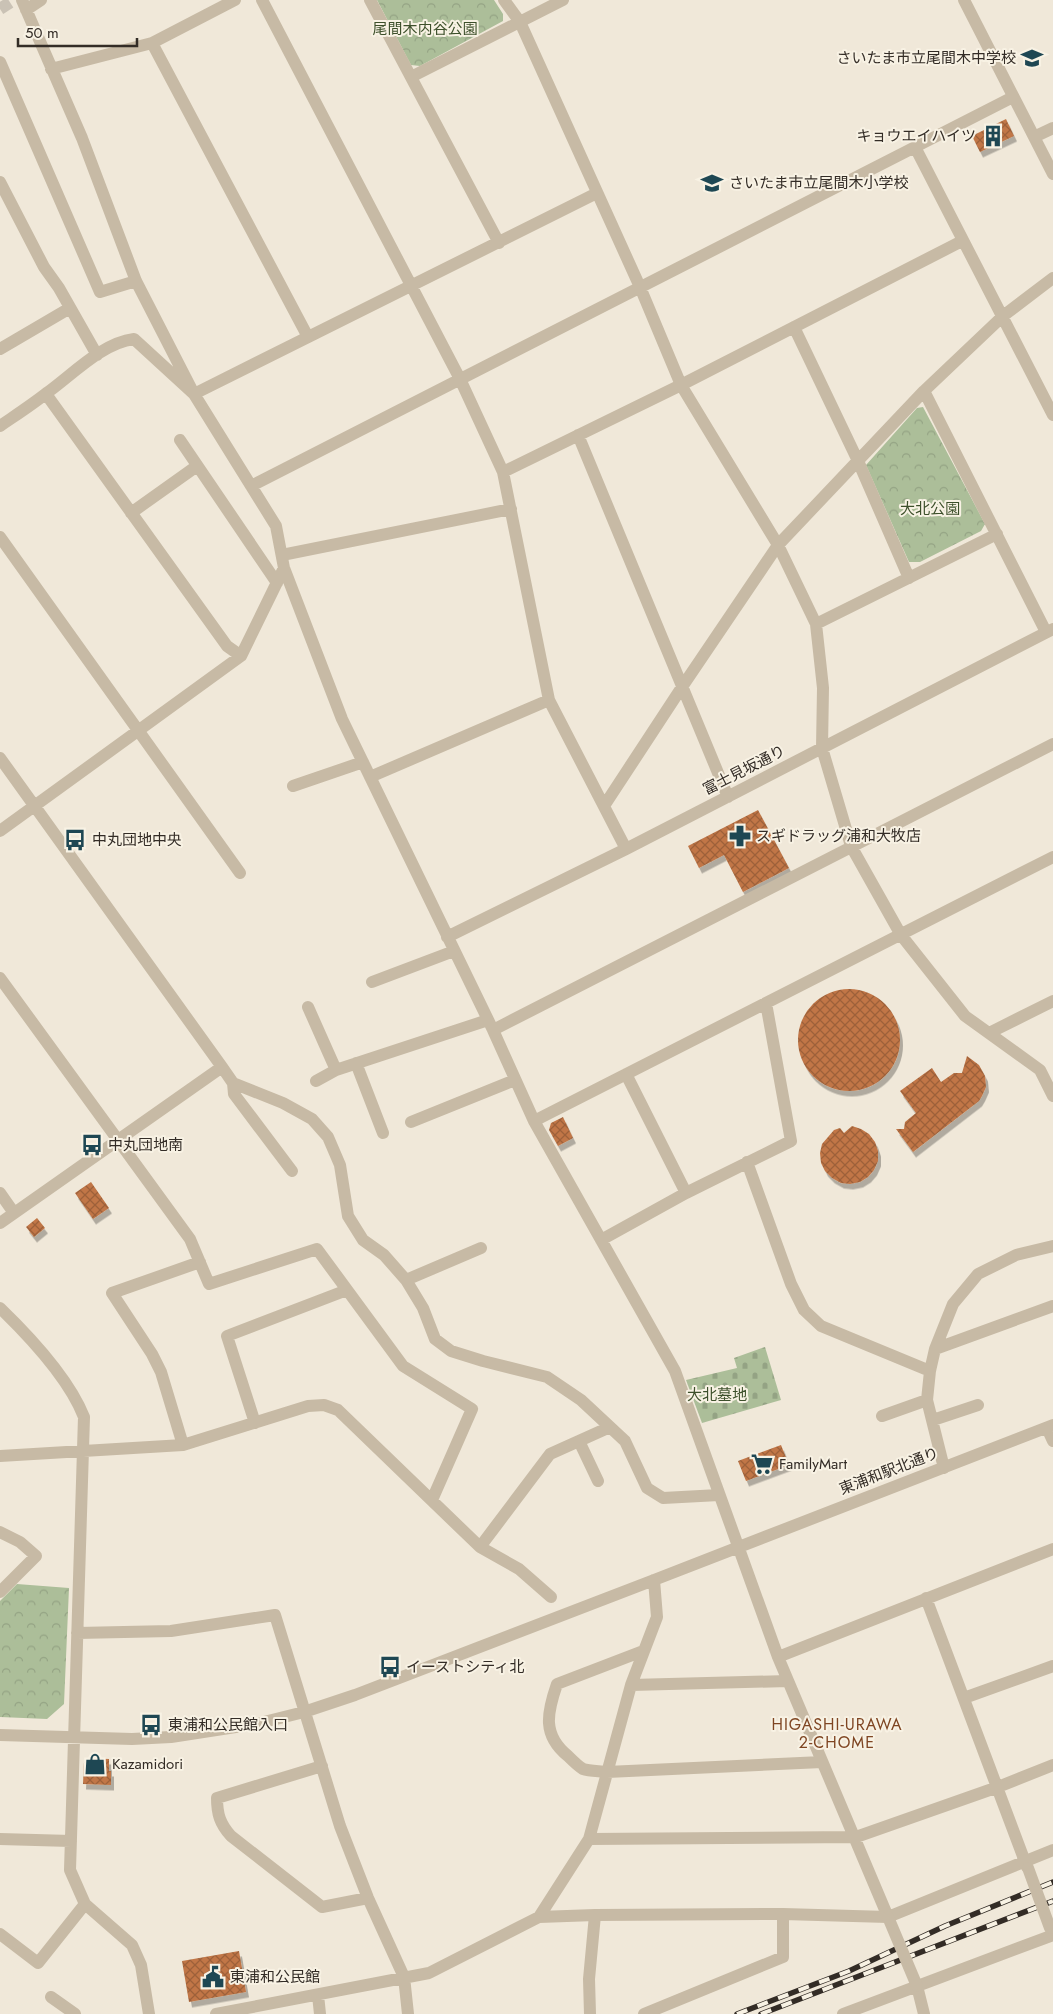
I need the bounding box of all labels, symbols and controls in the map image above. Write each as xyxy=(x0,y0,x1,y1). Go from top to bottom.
scale bar xyxy=(18,15,136,47)
park label: 尾間木内谷公園 xyxy=(372,18,478,40)
text: 50 m xyxy=(25,22,59,44)
school or university icon: さいたま市立尾間木中学校 xyxy=(1019,45,1045,71)
place label: さいたま市立尾間木中学校 xyxy=(836,47,1016,69)
building icon: キョウエイハイツ xyxy=(980,123,1006,149)
place label: キョウエイハイツ xyxy=(857,125,976,147)
school or university icon: さいたま市立尾間木小学校 xyxy=(699,170,725,196)
place label: さいたま市立尾間木小学校 xyxy=(729,172,909,194)
park label: 大北公園 xyxy=(900,498,960,520)
street label: 富士見坂通り xyxy=(699,740,789,800)
pharmacy icon: スギドラッグ浦和大牧店 xyxy=(727,823,753,849)
place label: スギドラッグ浦和大牧店 xyxy=(756,825,921,847)
bus stop icon: 中丸団地中央 xyxy=(62,827,88,853)
place label: 中丸団地中央 xyxy=(92,829,182,851)
bus stop icon: 中丸団地南 xyxy=(79,1132,105,1158)
place label: 中丸団地南 xyxy=(108,1134,183,1156)
park label: 大北墓地 xyxy=(687,1384,747,1406)
street label: 東浦和駅北通り xyxy=(836,1442,942,1500)
supermarket icon: FamilyMart xyxy=(749,1451,775,1477)
place label: FamilyMart xyxy=(779,1453,847,1475)
bus stop icon: イーストシティ北 xyxy=(377,1654,403,1680)
place label: イーストシティ北 xyxy=(406,1656,524,1678)
bus stop icon: 東浦和公民館入口 xyxy=(138,1712,164,1738)
district label: HIGASHI-URAWA 2-CHOME xyxy=(771,1713,903,1754)
place label: 東浦和公民館入口 xyxy=(168,1714,288,1736)
shop icon: Kazamidori xyxy=(82,1751,108,1777)
place label: Kazamidori xyxy=(112,1753,183,1775)
public building icon: 東浦和公民館 xyxy=(200,1964,226,1990)
place label: 東浦和公民館 xyxy=(230,1966,320,1988)

